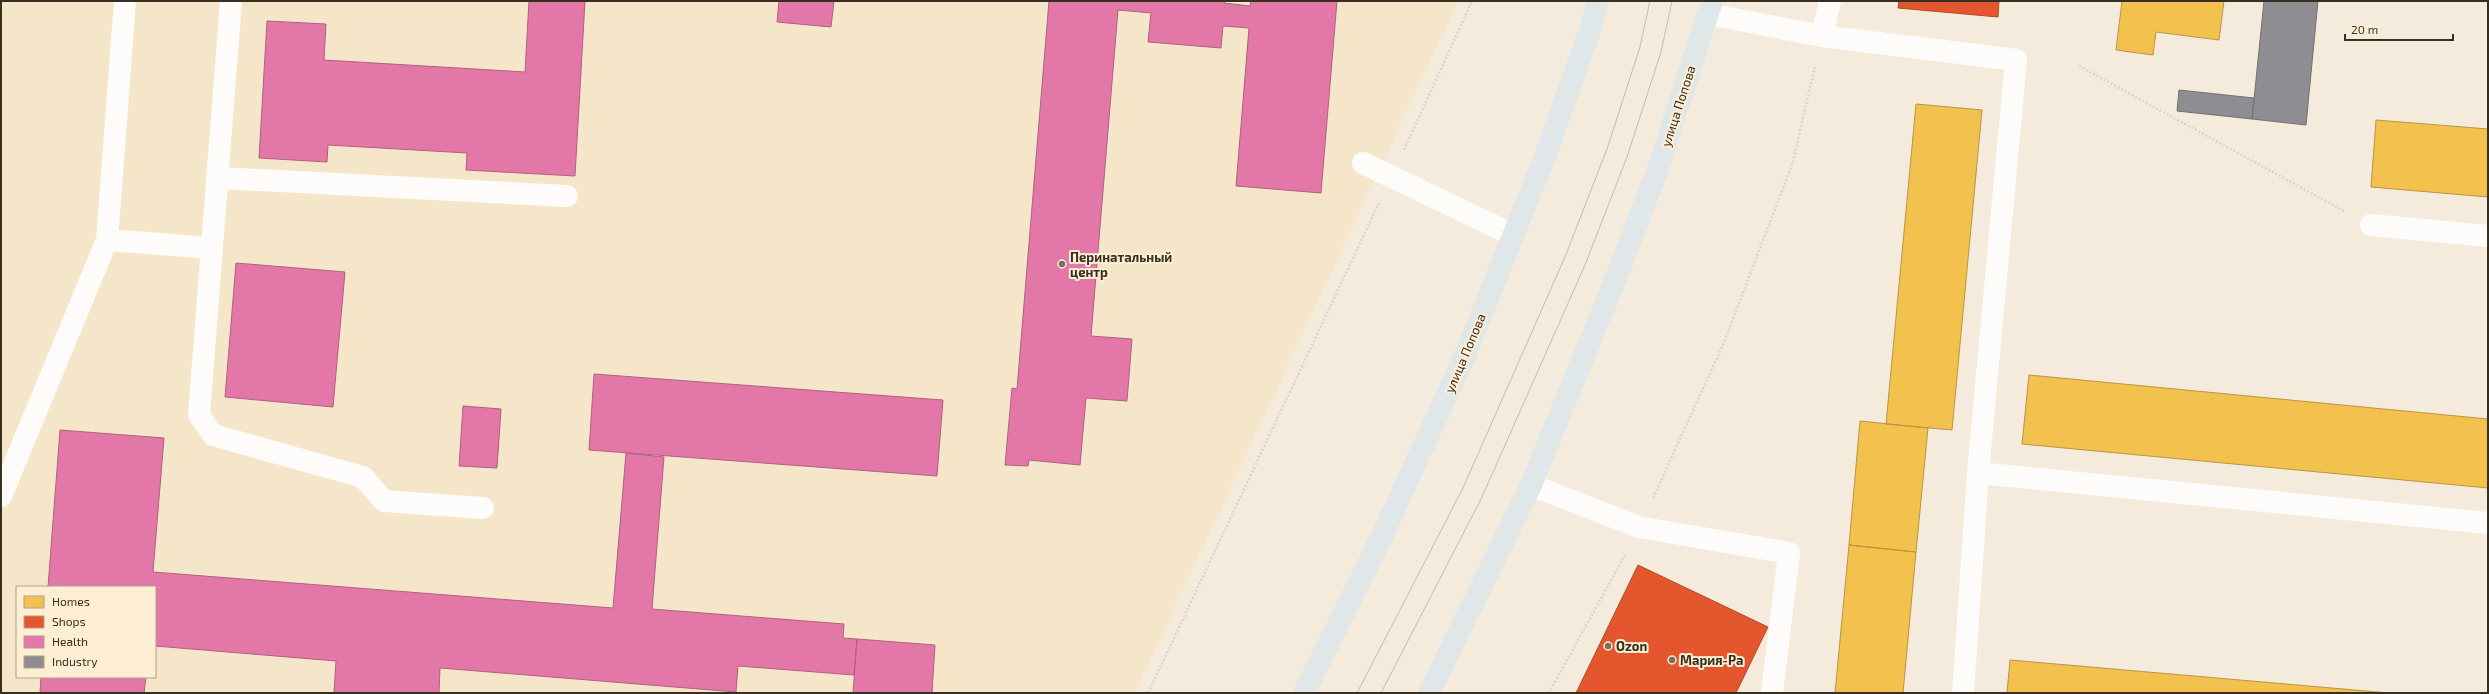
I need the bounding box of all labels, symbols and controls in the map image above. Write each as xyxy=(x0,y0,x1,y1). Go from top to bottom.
scale bar xyxy=(2345,16,2453,42)
text: 20 m xyxy=(2351,22,2378,36)
street label: улица Попова xyxy=(1657,63,1699,149)
place label: Перинатальный центр xyxy=(1070,249,1172,280)
marker: Перинатальный центр xyxy=(1057,259,1067,269)
street label: улица Попова xyxy=(1441,311,1489,395)
legend xyxy=(16,586,156,678)
text: Homes xyxy=(52,594,90,608)
text: Shops xyxy=(52,614,86,628)
text: Health xyxy=(52,634,88,648)
place label: Ozon xyxy=(1616,638,1647,654)
marker: Ozon xyxy=(1603,641,1613,651)
place label: Мария-Ра xyxy=(1680,652,1743,668)
text: Industry xyxy=(52,654,98,668)
marker: Мария-Ра xyxy=(1667,655,1677,665)

